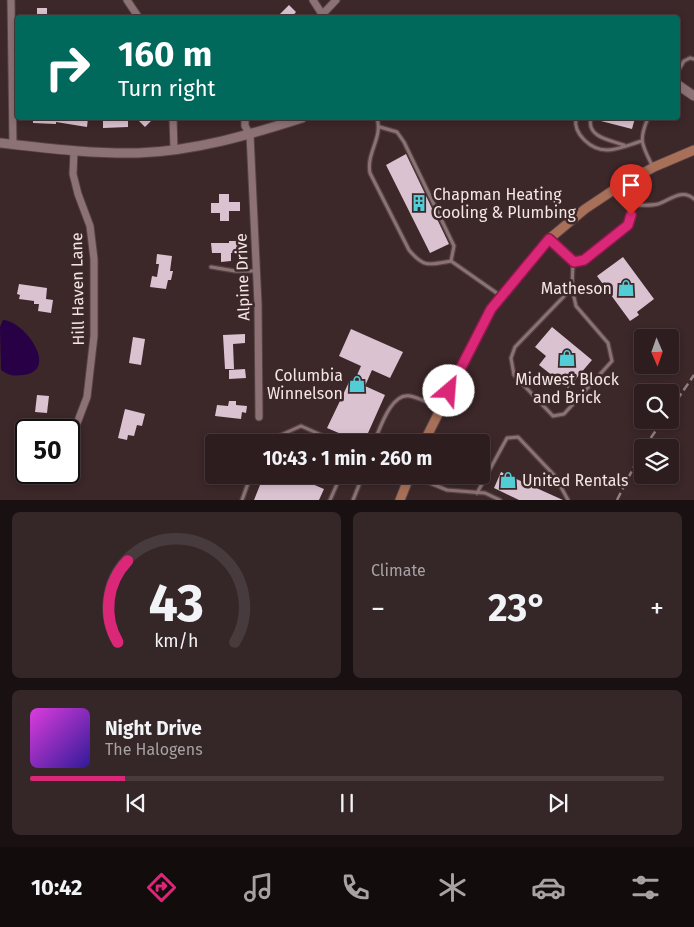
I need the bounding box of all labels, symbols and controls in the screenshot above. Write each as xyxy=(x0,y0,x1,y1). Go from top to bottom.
text: 160 m xyxy=(118,33,212,75)
icon: right xyxy=(35,35,100,100)
text: Turn right xyxy=(118,75,215,102)
pin xyxy=(610,164,652,215)
icon: arrive xyxy=(617,171,645,199)
place label: Chapman Heating Cooling & Plumbing xyxy=(433,185,577,222)
building icon: Chapman Heating Cooling & Plumbing xyxy=(409,193,429,213)
street label: Hill Haven Lane xyxy=(67,232,88,346)
street label: Alpine Drive xyxy=(231,233,254,321)
shop icon: Matheson xyxy=(616,278,636,298)
place label: Matheson xyxy=(541,279,612,298)
north arrow xyxy=(634,329,679,374)
map controls xyxy=(634,329,679,484)
shop icon: Midwest Block and Brick xyxy=(557,348,577,368)
position arrow xyxy=(422,364,474,416)
place label: Columbia Winnelson xyxy=(267,366,343,403)
place label: Midwest Block and Brick xyxy=(515,370,620,407)
shop icon: Columbia Winnelson xyxy=(347,374,367,394)
button: search xyxy=(634,384,679,429)
speed limit sign: 50 xyxy=(15,419,80,484)
button: layers xyxy=(634,439,679,484)
text: 10:43 · 1 min · 260 m xyxy=(263,447,432,470)
shop icon: United Rentals xyxy=(498,470,518,490)
place label: United Rentals xyxy=(522,471,628,490)
text: Climate xyxy=(371,561,426,580)
text: 43 xyxy=(149,572,204,635)
text: 23° xyxy=(488,585,547,631)
text: − xyxy=(371,592,385,625)
text: + xyxy=(650,592,664,625)
text: km/h xyxy=(154,630,199,652)
text: Night Drive xyxy=(105,717,202,740)
text: The Halogens xyxy=(105,740,203,759)
icon: previous xyxy=(122,789,150,817)
icon: pause xyxy=(333,789,361,817)
icon: next xyxy=(544,789,572,817)
icon: directions xyxy=(144,870,179,905)
icon: music xyxy=(241,870,276,905)
icon: phone xyxy=(338,870,373,905)
icon: climate xyxy=(435,870,470,905)
icon: car xyxy=(531,870,566,905)
icon: filters xyxy=(628,870,663,905)
text: 10:42 xyxy=(31,874,83,901)

